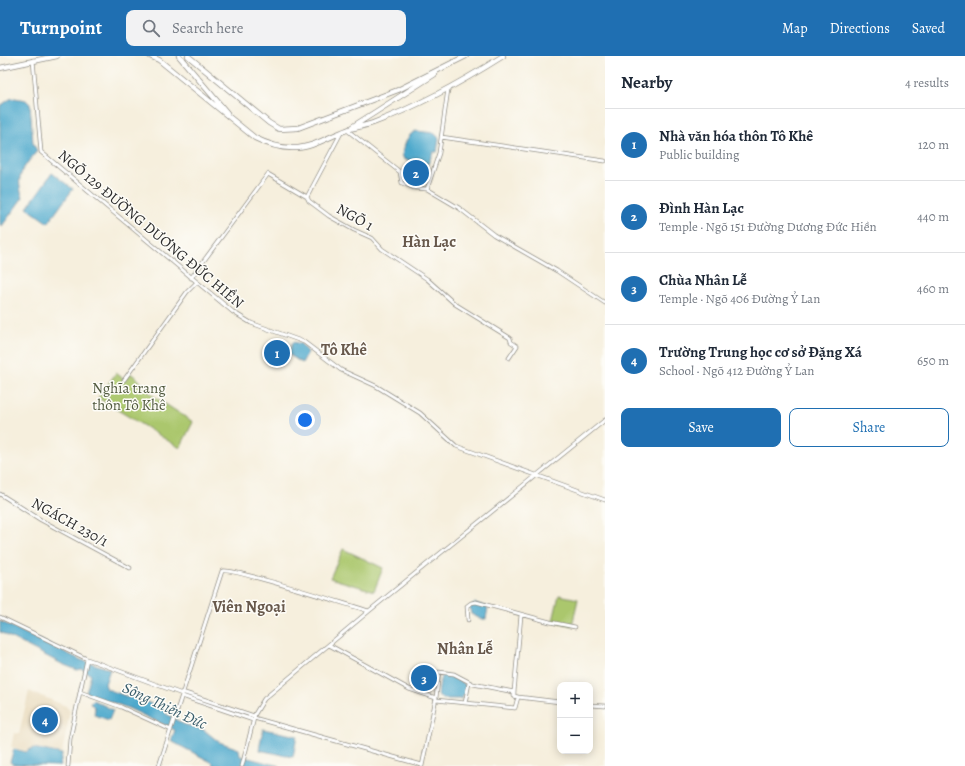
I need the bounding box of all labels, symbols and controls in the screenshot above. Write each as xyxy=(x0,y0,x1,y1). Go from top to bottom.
search box xyxy=(126,10,406,46)
text: Turnpoint xyxy=(20,15,102,41)
icon: search xyxy=(140,17,162,39)
text: Search here xyxy=(172,18,243,38)
text: Map xyxy=(782,19,808,38)
text: Directions xyxy=(830,19,890,38)
text: Saved xyxy=(912,19,945,38)
text: Nearby xyxy=(621,71,672,94)
text: 4 results xyxy=(905,74,949,91)
text: Nhà văn hóa thôn Tô Khê xyxy=(659,126,813,146)
text: 1 xyxy=(632,136,636,153)
text: 120 m xyxy=(918,136,949,153)
street label: NGÕ 129 ĐƯỜNG DƯƠNG ĐỨC HIỀN xyxy=(54,145,248,313)
text: Public building xyxy=(659,146,739,163)
pin: 2 xyxy=(403,158,429,188)
text: Đình Hàn Lạc xyxy=(659,198,744,218)
street label: NGÕ 1 xyxy=(333,199,377,235)
text: 2 xyxy=(631,208,637,225)
text: 440 m xyxy=(917,208,949,225)
text: Temple · Ngõ 151 Đường Dương Đức Hiền xyxy=(659,218,877,235)
district label: Hàn Lạc xyxy=(402,231,456,253)
text: Chùa Nhân Lễ xyxy=(659,270,747,290)
text: 3 xyxy=(631,280,637,297)
text: 460 m xyxy=(917,280,949,297)
text: Temple · Ngõ 406 Đường Ỷ Lan xyxy=(659,290,820,307)
pin: 1 xyxy=(264,338,290,368)
district label: Tô Khê xyxy=(321,339,367,361)
text: Trường Trung học cơ sở Đặng Xá xyxy=(659,342,862,362)
text: 4 xyxy=(631,352,637,369)
text: 650 m xyxy=(917,352,949,369)
text: School · Ngõ 412 Đường Ỷ Lan xyxy=(659,362,814,379)
park label: Nghĩa trang thôn Tô Khê xyxy=(92,378,166,415)
button: Save xyxy=(621,408,781,447)
button: Share xyxy=(789,408,949,447)
your location xyxy=(295,410,315,430)
street label: NGÁCH 230/1 xyxy=(28,493,112,551)
district label: Viên Ngoại xyxy=(211,596,286,618)
district label: Nhân Lễ xyxy=(437,638,493,660)
pin: 3 xyxy=(411,663,437,693)
water label: Sông Thiên Đức xyxy=(119,677,211,735)
map controls xyxy=(557,682,593,754)
button: + xyxy=(557,682,593,718)
pin: 4 xyxy=(32,705,58,735)
button: − xyxy=(557,718,593,754)

